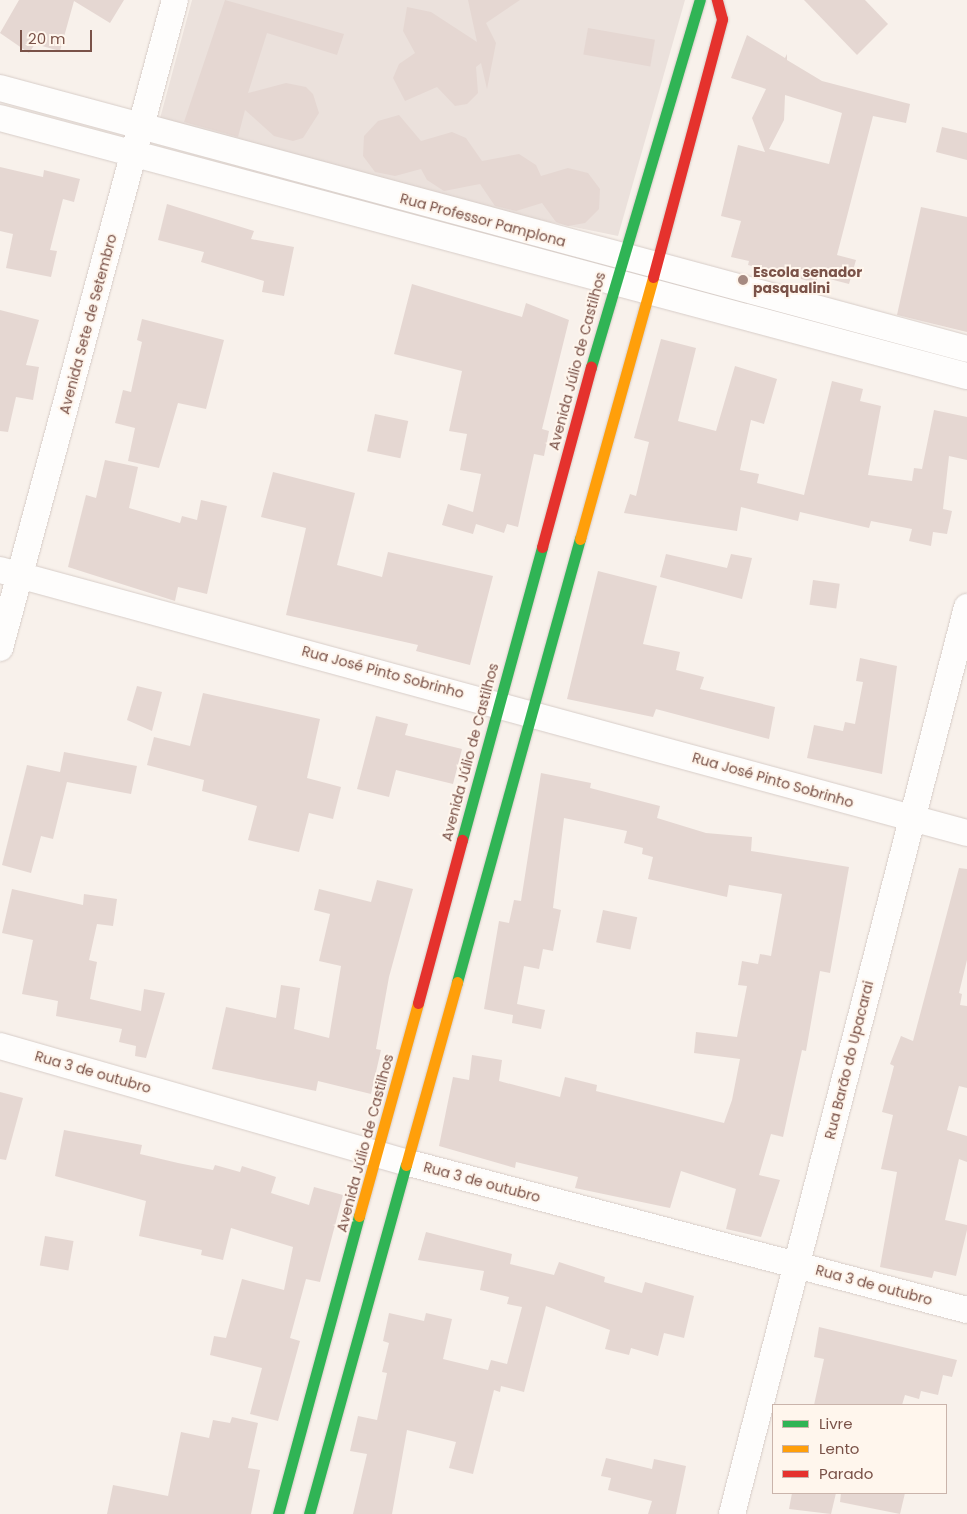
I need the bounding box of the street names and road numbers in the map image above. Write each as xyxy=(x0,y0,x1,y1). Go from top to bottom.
street label: Rua Professor Pamplona xyxy=(398,190,568,250)
street label: Avenida Sete de Setembro xyxy=(56,232,120,416)
street label: Avenida Júlio de Castilhos xyxy=(545,270,609,452)
street label: Rua José Pinto Sobrinho xyxy=(300,642,466,702)
street label: Avenida Júlio de Castilhos xyxy=(438,661,502,843)
street label: Rua José Pinto Sobrinho xyxy=(690,749,856,811)
street label: Rua Barão do Upacarai xyxy=(821,979,877,1141)
street label: Rua 3 de outubro xyxy=(33,1047,153,1097)
street label: Avenida Júlio de Castilhos xyxy=(333,1052,397,1234)
street label: Rua 3 de outubro xyxy=(422,1158,542,1206)
street label: Rua 3 de outubro xyxy=(814,1261,934,1309)

